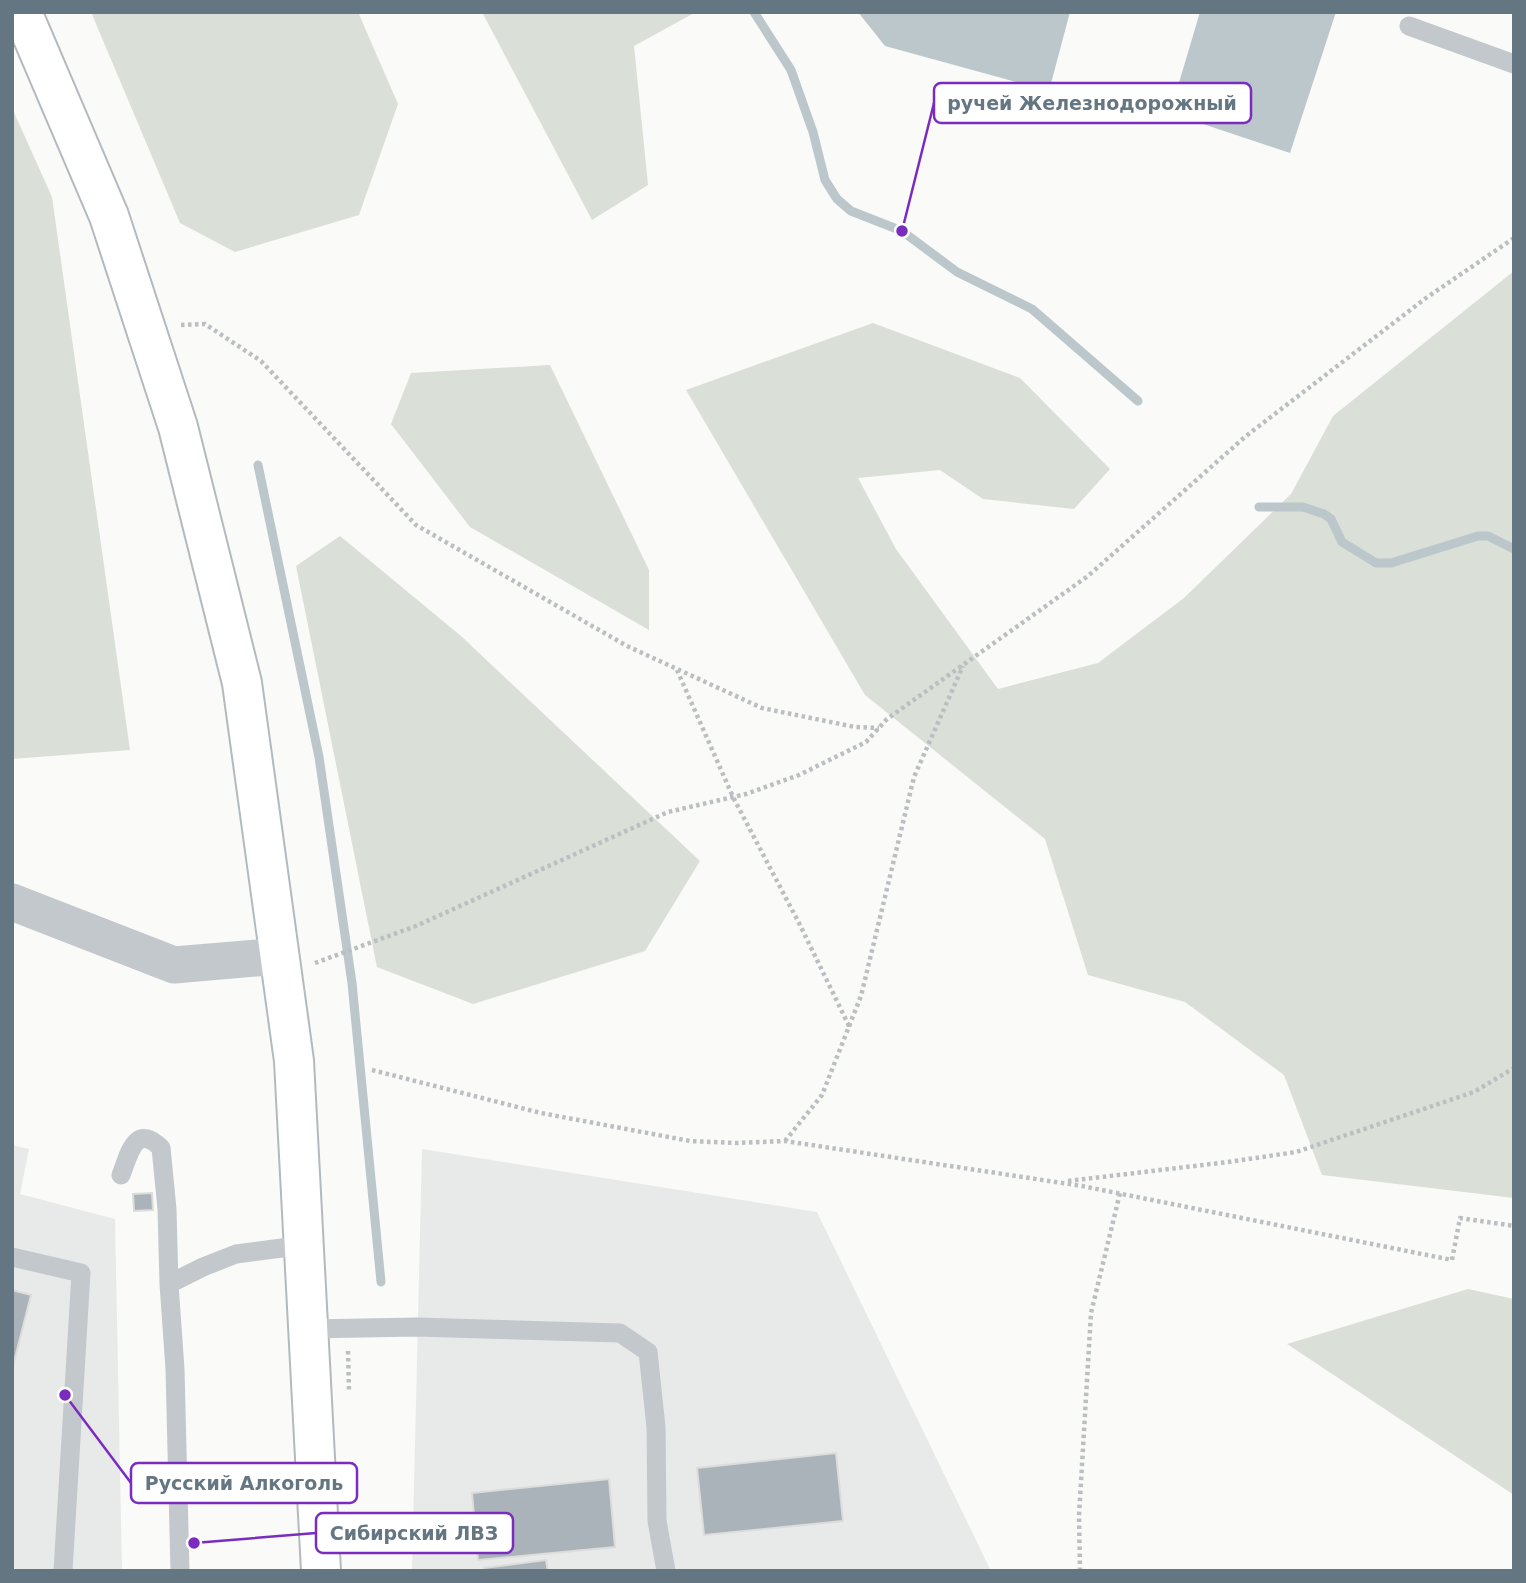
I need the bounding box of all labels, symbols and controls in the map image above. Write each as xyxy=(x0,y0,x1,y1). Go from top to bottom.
callout: ручей Железнодорожный xyxy=(934,83,1251,123)
text: ручей Железнодорожный xyxy=(947,92,1237,114)
callout: Русский Алкоголь xyxy=(131,1463,357,1503)
text: Русский Алкоголь xyxy=(145,1472,343,1494)
callout: Сибирский ЛВЗ xyxy=(316,1513,513,1553)
text: Сибирский ЛВЗ xyxy=(330,1522,498,1544)

